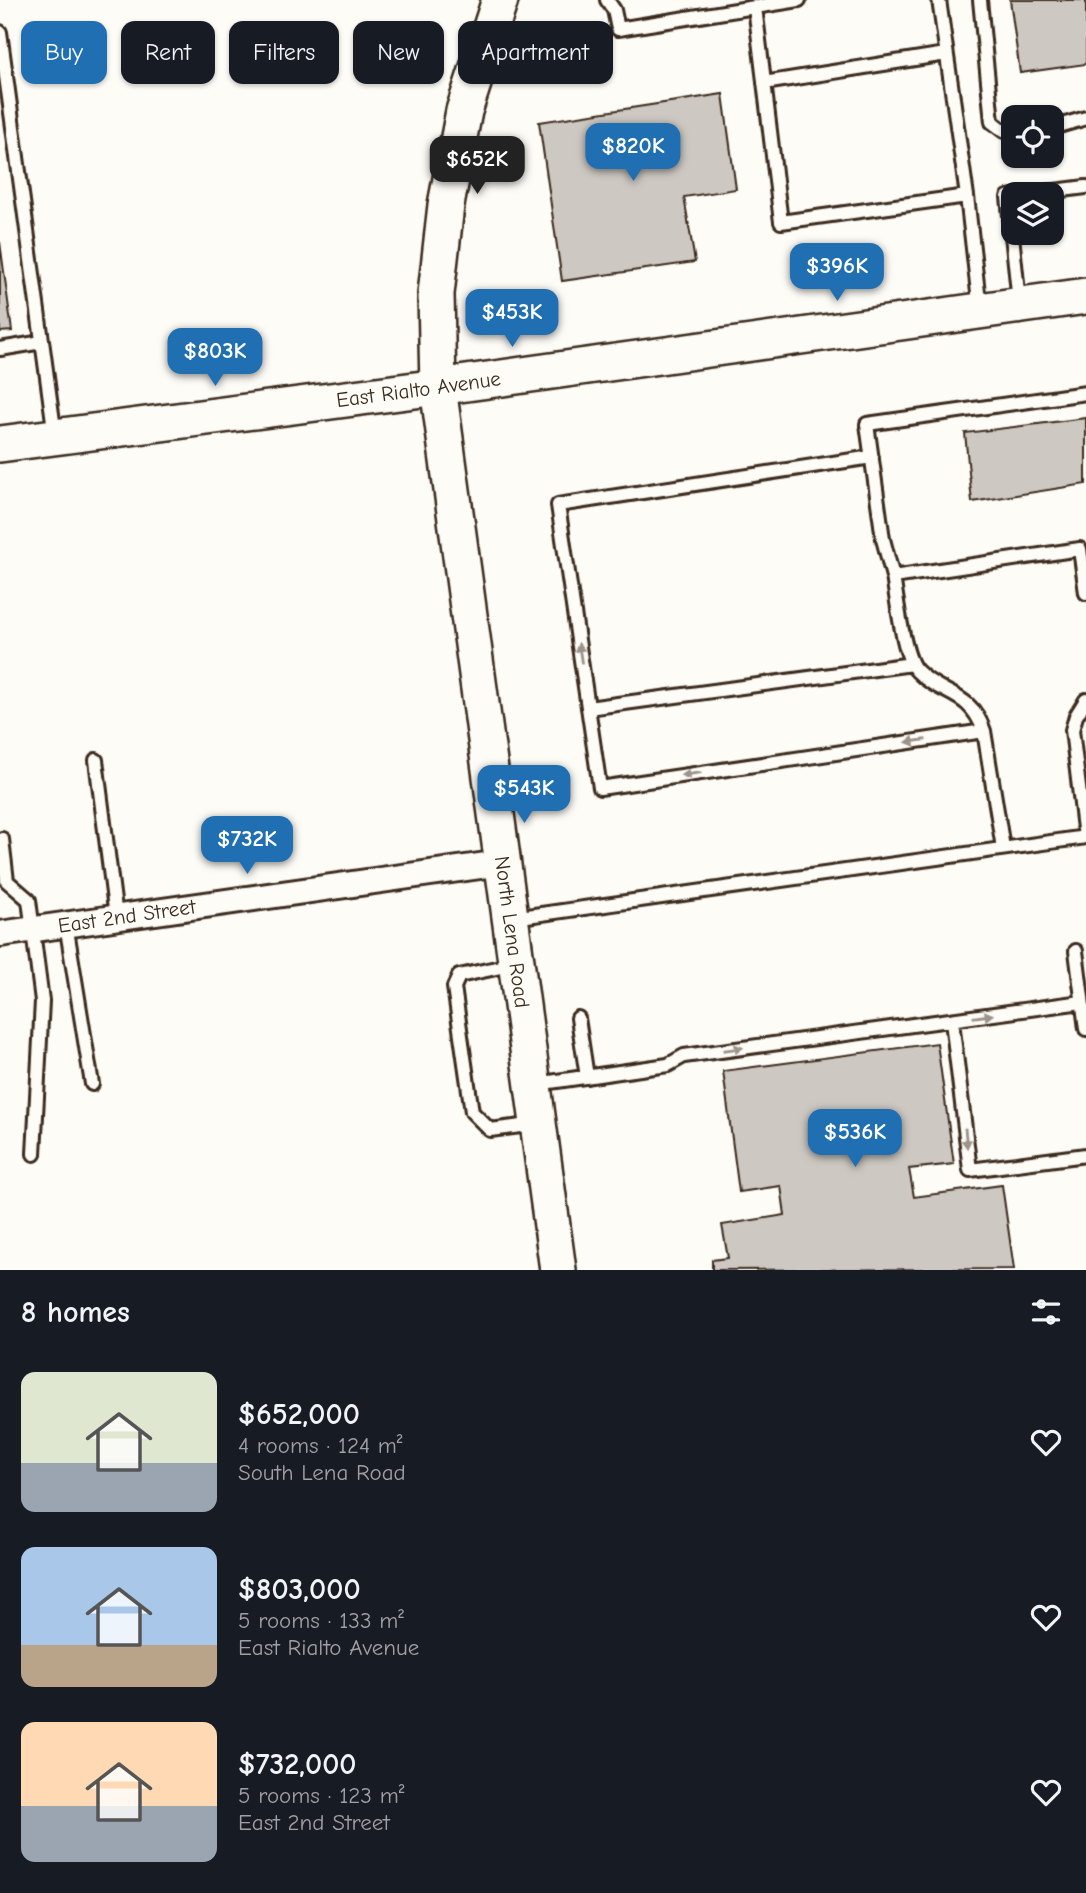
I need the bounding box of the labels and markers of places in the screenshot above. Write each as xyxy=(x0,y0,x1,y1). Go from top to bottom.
pin: $820K xyxy=(584,124,682,183)
pin: $652K xyxy=(428,136,526,196)
pin: $396K xyxy=(788,244,886,303)
pin: $453K xyxy=(463,290,561,349)
pin: $803K xyxy=(166,328,264,388)
pin: $543K xyxy=(475,766,573,825)
pin: $732K xyxy=(198,816,296,876)
pin: $536K xyxy=(806,1110,904,1169)

